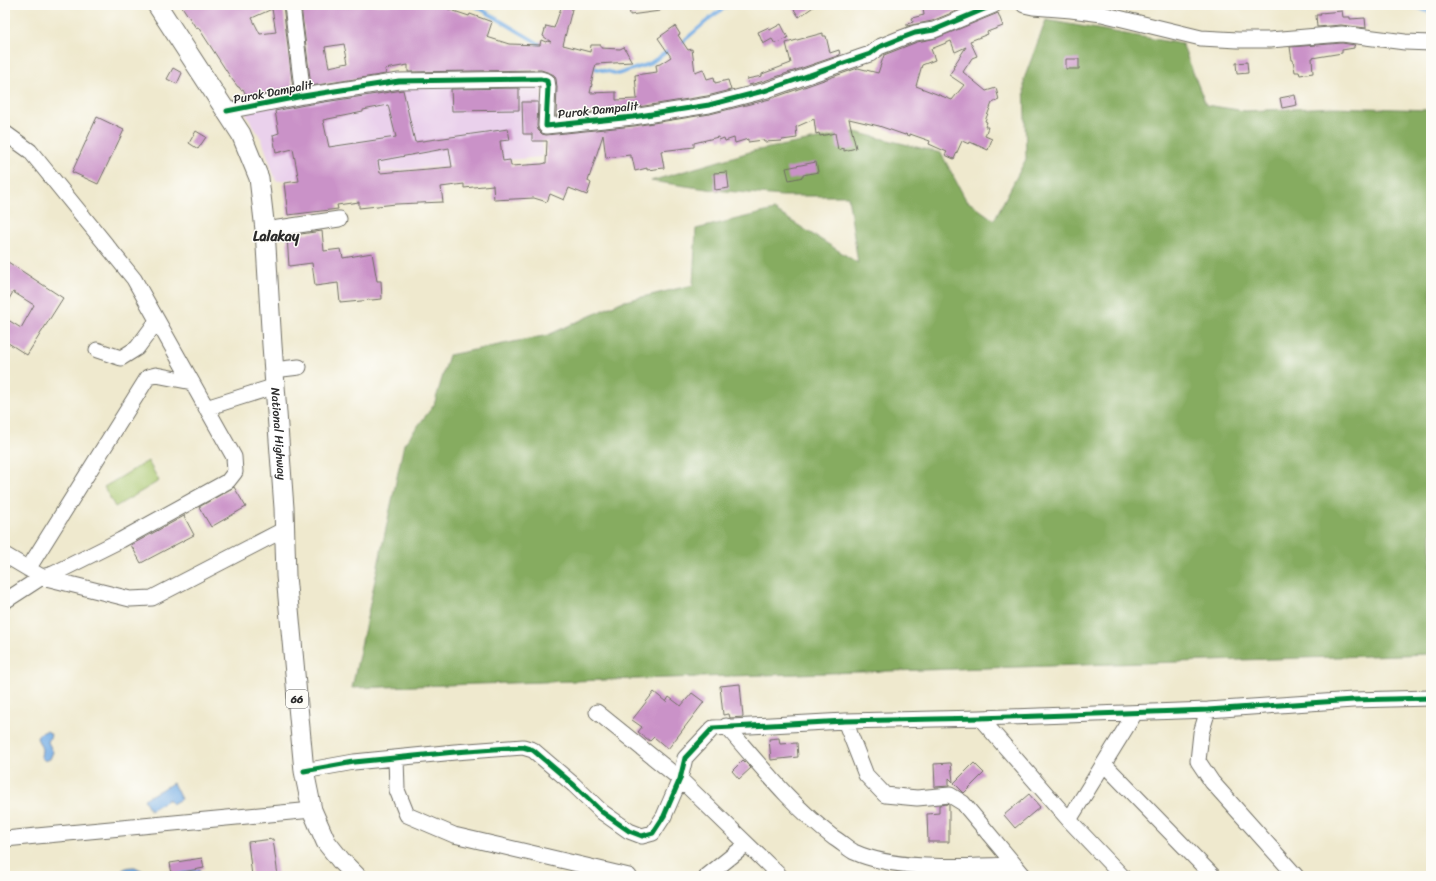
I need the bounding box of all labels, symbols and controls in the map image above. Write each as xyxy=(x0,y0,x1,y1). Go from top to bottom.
street label: Purok Dampalit xyxy=(231,73,316,110)
street label: Purok Dampalit xyxy=(557,95,640,125)
district label: Lalakay xyxy=(253,224,300,249)
street label: National Highway xyxy=(264,387,293,481)
road number: 66 xyxy=(286,690,308,708)

